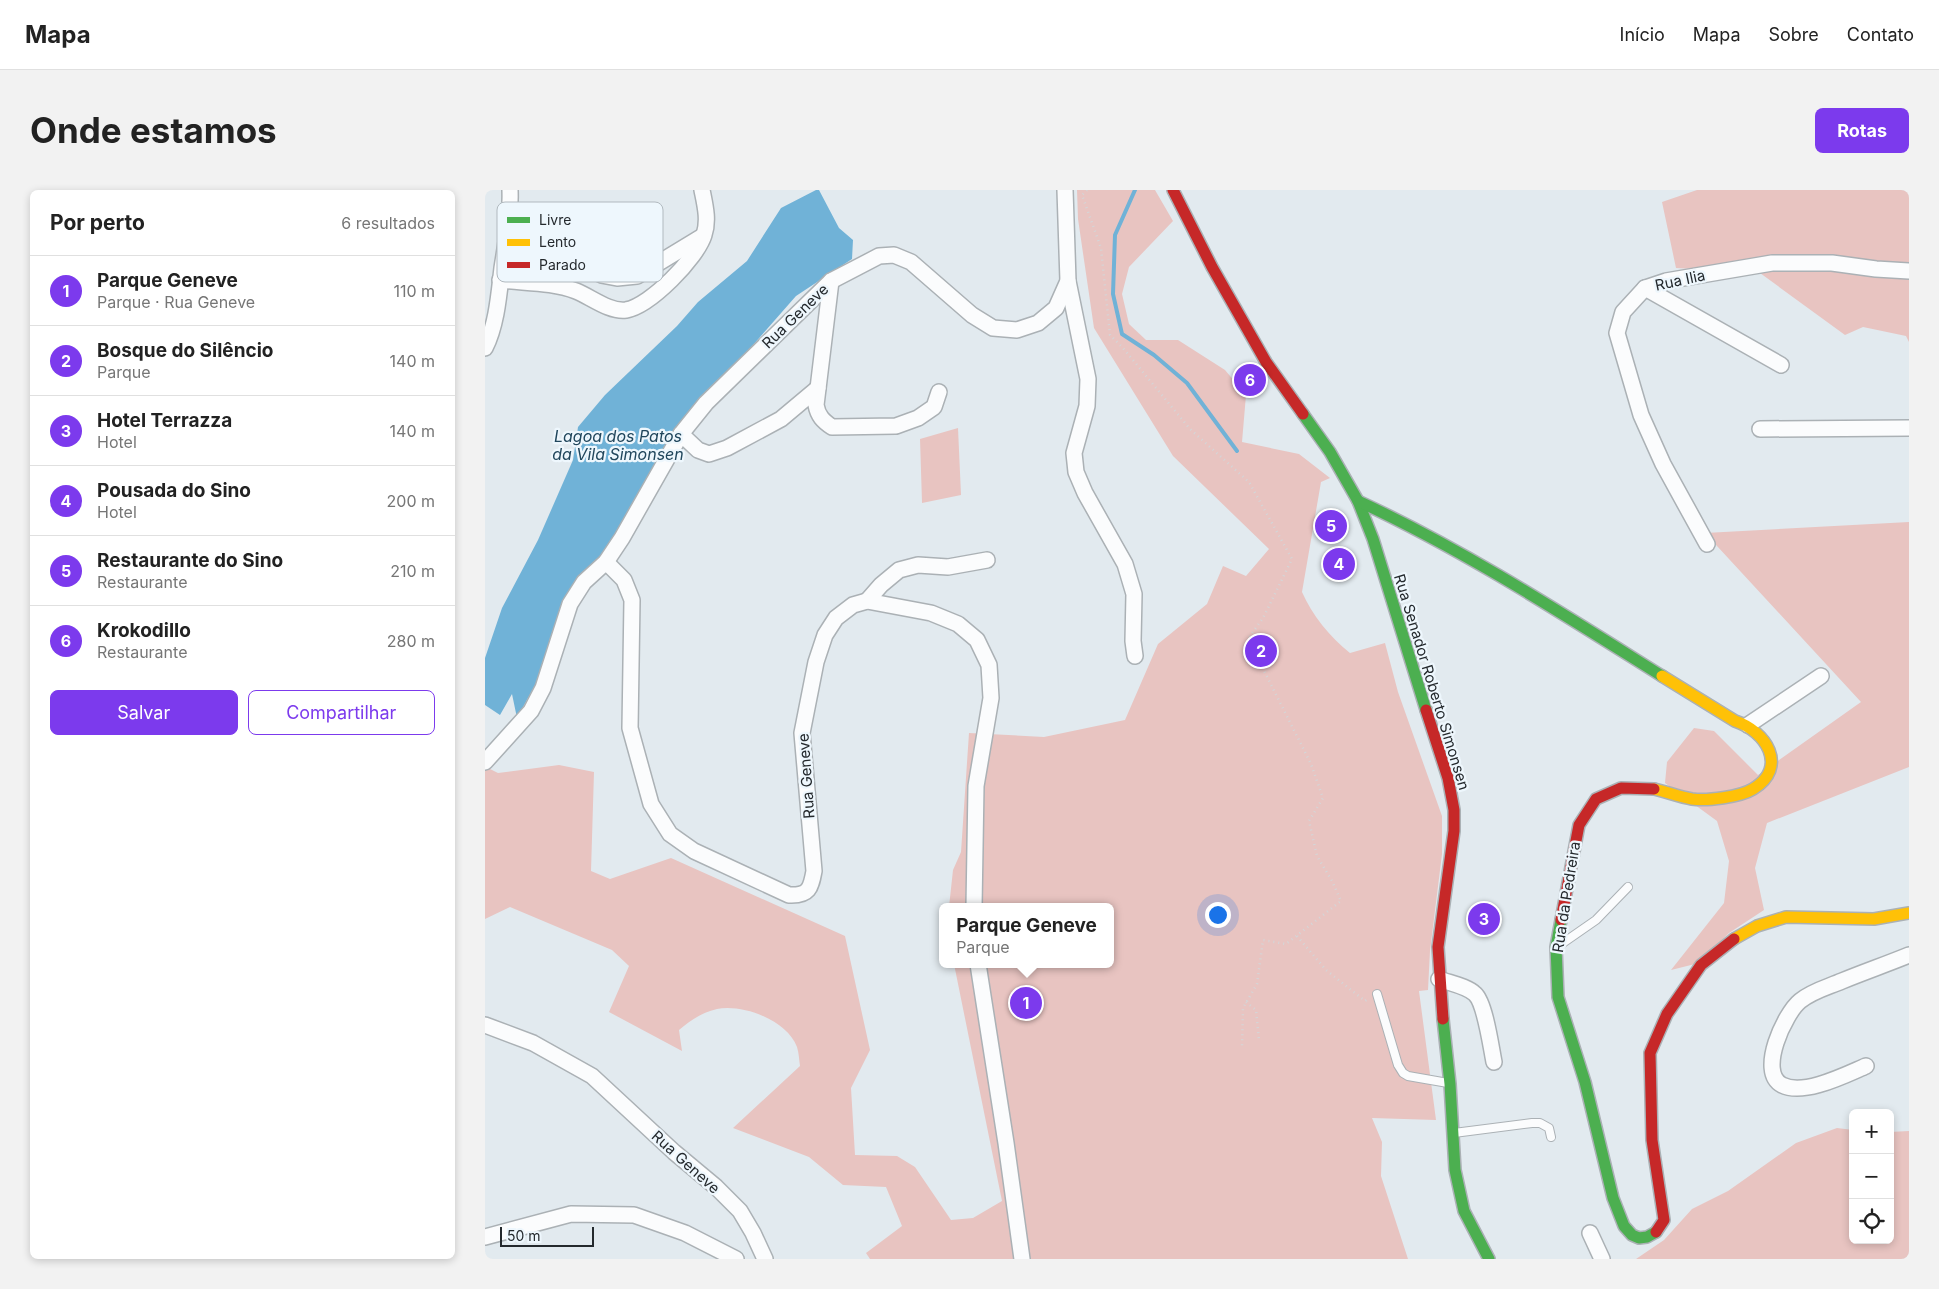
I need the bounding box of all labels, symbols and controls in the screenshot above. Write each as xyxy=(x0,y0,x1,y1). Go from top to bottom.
text: Mapa xyxy=(25,20,91,49)
text: Início xyxy=(1620,24,1665,45)
text: Mapa xyxy=(1693,24,1740,45)
text: Sobre xyxy=(1768,24,1819,45)
text: Contato xyxy=(1847,24,1914,45)
button: Rotas xyxy=(1815,108,1909,153)
text: Onde estamos xyxy=(30,109,277,151)
legend xyxy=(497,202,663,282)
text: Por perto xyxy=(50,210,145,235)
text: Livre xyxy=(539,211,571,228)
text: 6 resultados xyxy=(341,213,435,233)
text: Lento xyxy=(539,233,576,250)
text: Parado xyxy=(539,256,586,273)
street label: Rua Ilia xyxy=(1653,265,1707,295)
text: Parque Geneve xyxy=(97,269,238,292)
street label: Rua Geneve xyxy=(758,280,832,352)
text: 1 xyxy=(63,281,69,301)
text: 110 m xyxy=(393,281,435,301)
text: Parque · Rua Geneve xyxy=(97,292,255,312)
text: Bosque do Silêncio xyxy=(97,339,273,362)
text: 2 xyxy=(61,351,71,371)
text: 140 m xyxy=(390,351,435,371)
pin: 6 xyxy=(1234,361,1266,399)
text: Parque xyxy=(97,362,151,382)
text: Hotel Terrazza xyxy=(97,409,232,432)
text: 3 xyxy=(61,421,71,441)
text: 140 m xyxy=(390,421,435,441)
water label: Lagoa dos Patos da Vila Simonsen xyxy=(552,426,684,464)
text: Hotel xyxy=(97,432,137,452)
text: Pousada do Sino xyxy=(97,479,251,502)
text: 4 xyxy=(61,491,71,511)
text: 200 m xyxy=(387,491,435,511)
text: Hotel xyxy=(97,502,137,522)
pin: 5 xyxy=(1315,507,1347,545)
pin: 4 xyxy=(1323,545,1355,583)
text: Restaurante do Sino xyxy=(97,549,283,572)
text: 5 xyxy=(61,561,71,581)
text: 210 m xyxy=(390,561,435,581)
text: Restaurante xyxy=(97,572,187,592)
street label: Rua Senador Roberto Simonsen xyxy=(1390,572,1474,792)
text: Krokodillo xyxy=(97,619,191,642)
text: 6 xyxy=(61,631,71,651)
text: 280 m xyxy=(387,631,435,651)
pin: 2 xyxy=(1245,632,1277,670)
text: Restaurante xyxy=(97,642,187,662)
button: Salvar xyxy=(50,690,238,735)
button: Compartilhar xyxy=(248,690,435,735)
street label: Rua Geneve xyxy=(794,733,818,819)
street label: Rua da Pedreira xyxy=(1548,840,1584,954)
pin: 3 xyxy=(1468,900,1500,938)
your location xyxy=(1205,902,1231,928)
popup xyxy=(939,903,1114,968)
text: Parque Geneve xyxy=(956,914,1097,937)
text: Parque xyxy=(956,937,1010,957)
pin: 1 xyxy=(1010,984,1042,1022)
map controls xyxy=(1849,1109,1894,1244)
button: + xyxy=(1849,1109,1894,1154)
street label: Rua Geneve xyxy=(648,1126,724,1198)
button: − xyxy=(1849,1154,1894,1199)
button: locate xyxy=(1849,1199,1894,1244)
scale bar xyxy=(500,1224,594,1247)
text: 50 m xyxy=(507,1227,541,1244)

